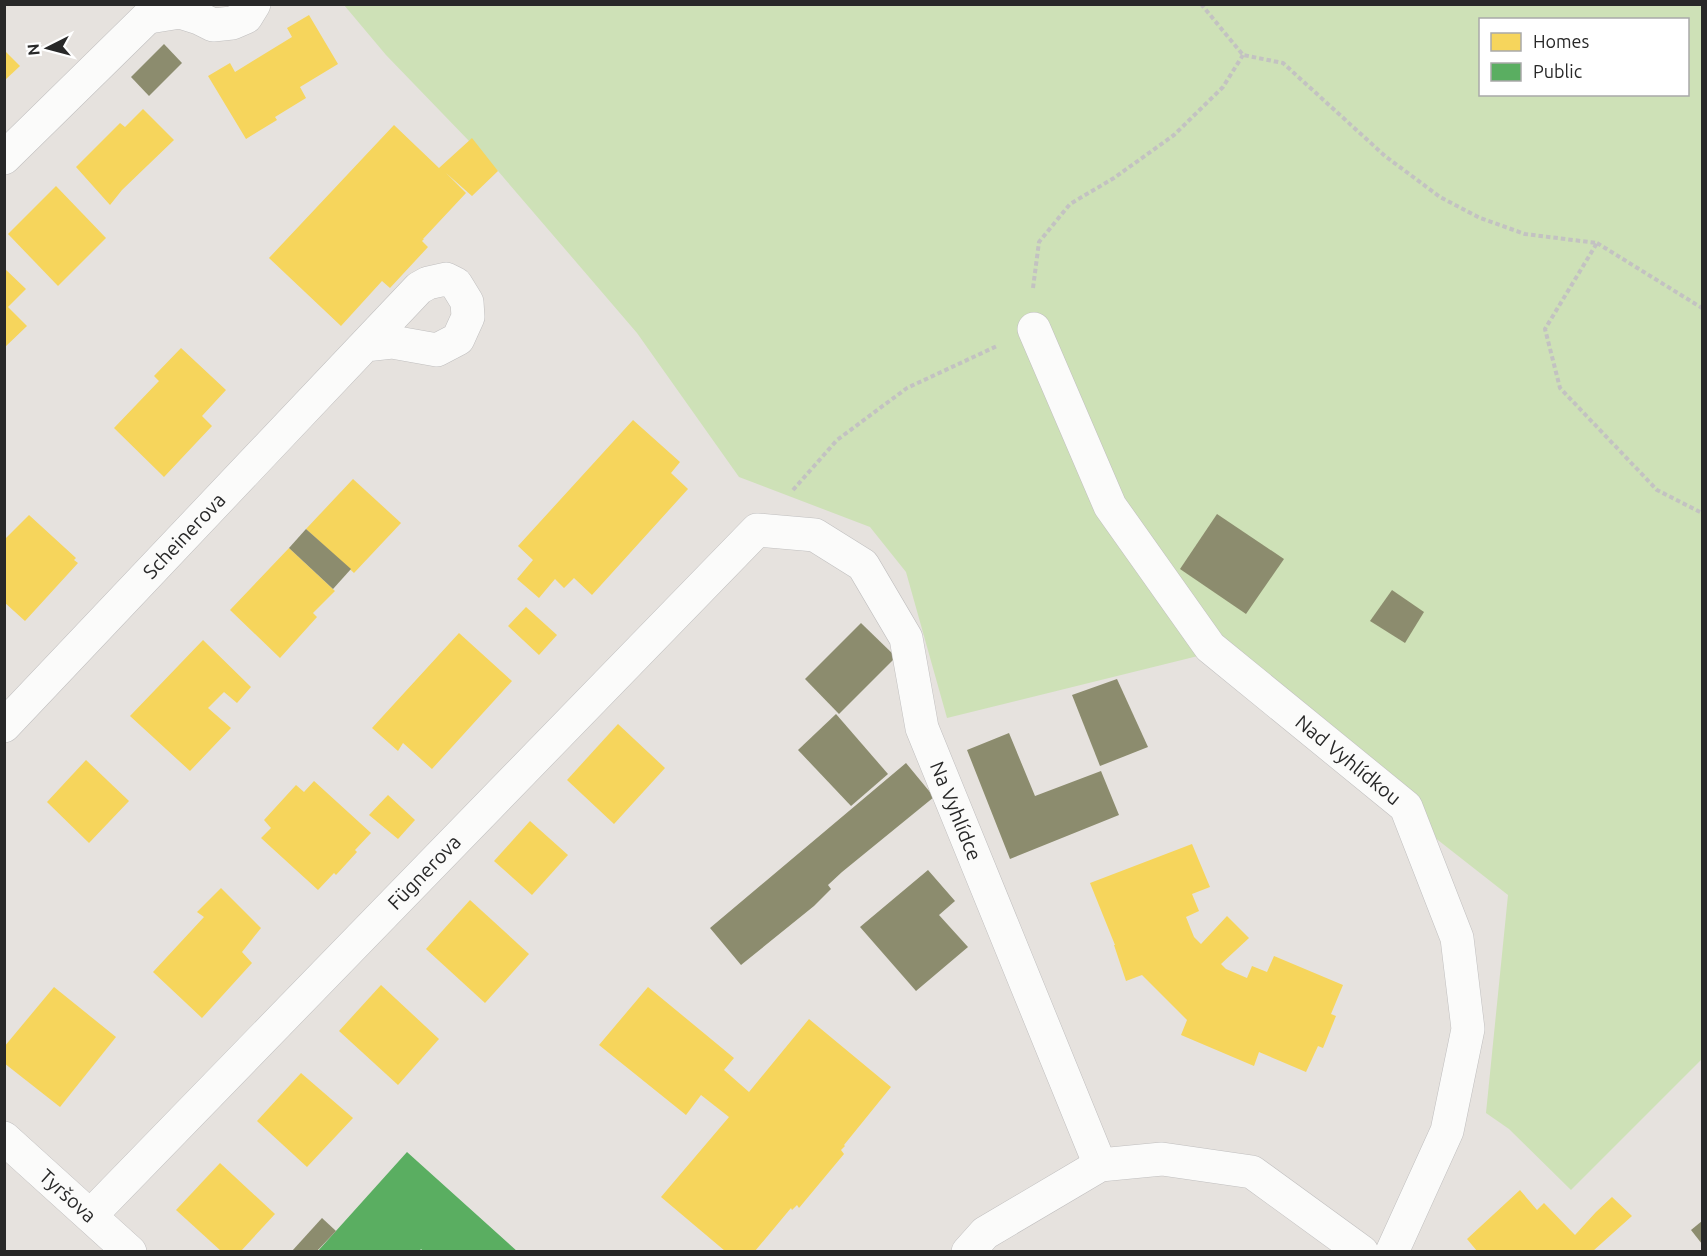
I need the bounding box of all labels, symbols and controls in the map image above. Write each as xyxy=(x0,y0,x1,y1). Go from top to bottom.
north arrow xyxy=(18,18,78,78)
legend xyxy=(1479,18,1689,96)
text: Homes xyxy=(1533,31,1590,51)
text: N xyxy=(24,43,43,56)
text: Public xyxy=(1533,61,1582,81)
street label: Scheinerova xyxy=(138,488,230,583)
street label: Nad Vyhlídkou xyxy=(1291,710,1406,809)
street label: Na Vyhlídce xyxy=(926,758,987,864)
street label: Fügnerova xyxy=(383,830,465,914)
street label: Tyršova xyxy=(35,1164,101,1227)

